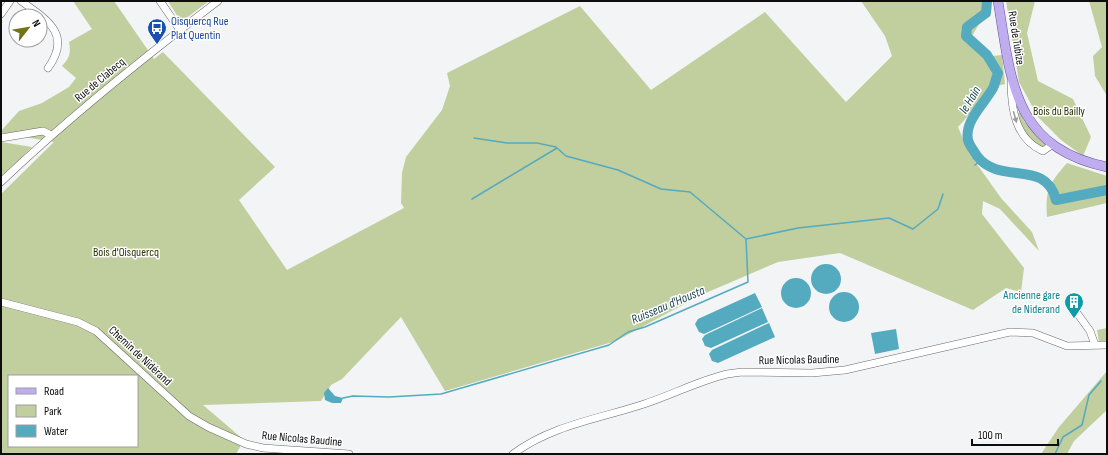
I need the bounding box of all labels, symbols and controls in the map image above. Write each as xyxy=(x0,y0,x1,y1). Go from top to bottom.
north arrow xyxy=(8,8,48,48)
street label: Rue de Tubize xyxy=(1004,10,1028,66)
place label: Oisquercq Rue Plat Quentin xyxy=(171,14,229,43)
text: N xyxy=(29,17,43,29)
bus stop icon: Oisquercq Rue Plat Quentin xyxy=(146,17,168,45)
street label: Rue de Clabecq xyxy=(72,55,128,105)
water label: le Hain xyxy=(956,83,985,117)
park label: Bois du Bailly xyxy=(1033,104,1085,119)
one-way arrow xyxy=(1012,112,1018,124)
park label: Bois d'Oisquercq xyxy=(93,245,159,260)
water label: Ruisseau d'Housta xyxy=(629,282,708,328)
place label: Ancienne gare de Niderand xyxy=(1002,288,1060,317)
building icon: Ancienne gare de Niderand xyxy=(1063,291,1085,319)
street label: Chemin de Nidérand xyxy=(105,323,175,389)
street label: Rue Nicolas Baudine xyxy=(759,352,840,368)
legend xyxy=(8,375,138,447)
text: Road xyxy=(44,384,64,399)
text: Park xyxy=(44,404,62,419)
scale bar xyxy=(972,421,1058,447)
text: Water xyxy=(44,424,68,439)
street label: Rue Nicolas Baudine xyxy=(261,428,343,450)
text: 100 m xyxy=(978,428,1003,443)

